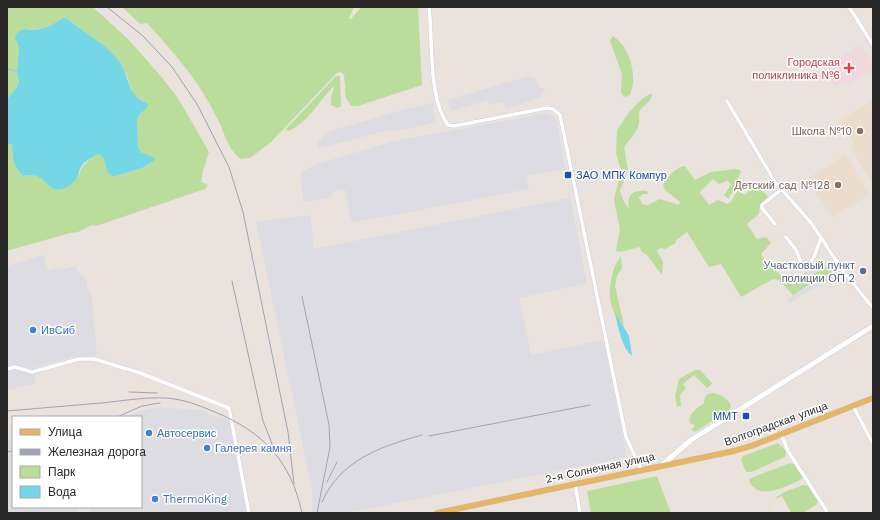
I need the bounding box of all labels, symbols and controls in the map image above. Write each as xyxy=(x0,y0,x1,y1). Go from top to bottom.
place label: Городская поликлиника №6 xyxy=(752,56,840,82)
marker: Городская поликлиника №6 xyxy=(843,62,855,74)
place label: Школа №10 xyxy=(792,125,852,138)
marker: Школа №10 xyxy=(855,126,865,136)
place label: ЗАО МПК Компур xyxy=(576,169,667,182)
marker: ЗАО МПК Компур xyxy=(563,170,573,180)
place label: Детский сад №128 xyxy=(734,179,830,192)
marker: Детский сад №128 xyxy=(833,180,843,190)
place label: Участковый пункт полиции ОП 2 xyxy=(763,259,855,285)
marker: Участковый пункт полиции ОП 2 xyxy=(858,266,868,276)
place label: ИвСиб xyxy=(41,324,75,337)
marker: ИвСиб xyxy=(28,325,38,335)
street label: Волгоградская улица xyxy=(723,399,830,449)
place label: ММТ xyxy=(713,410,738,423)
marker: ММТ xyxy=(741,411,751,421)
legend xyxy=(12,416,142,508)
text: Улица xyxy=(48,425,82,439)
place label: Автосервис xyxy=(157,427,217,440)
marker: Автосервис xyxy=(144,428,154,438)
place label: Галерея камня xyxy=(215,442,292,455)
marker: Галерея камня xyxy=(202,443,212,453)
text: Железная дорога xyxy=(48,445,146,459)
street label: 2-я Солнечная улица xyxy=(544,450,657,486)
text: Парк xyxy=(48,465,76,479)
text: Вода xyxy=(48,485,76,499)
place label: ThermoKing xyxy=(163,493,227,506)
marker: ThermoKing xyxy=(150,494,160,504)

